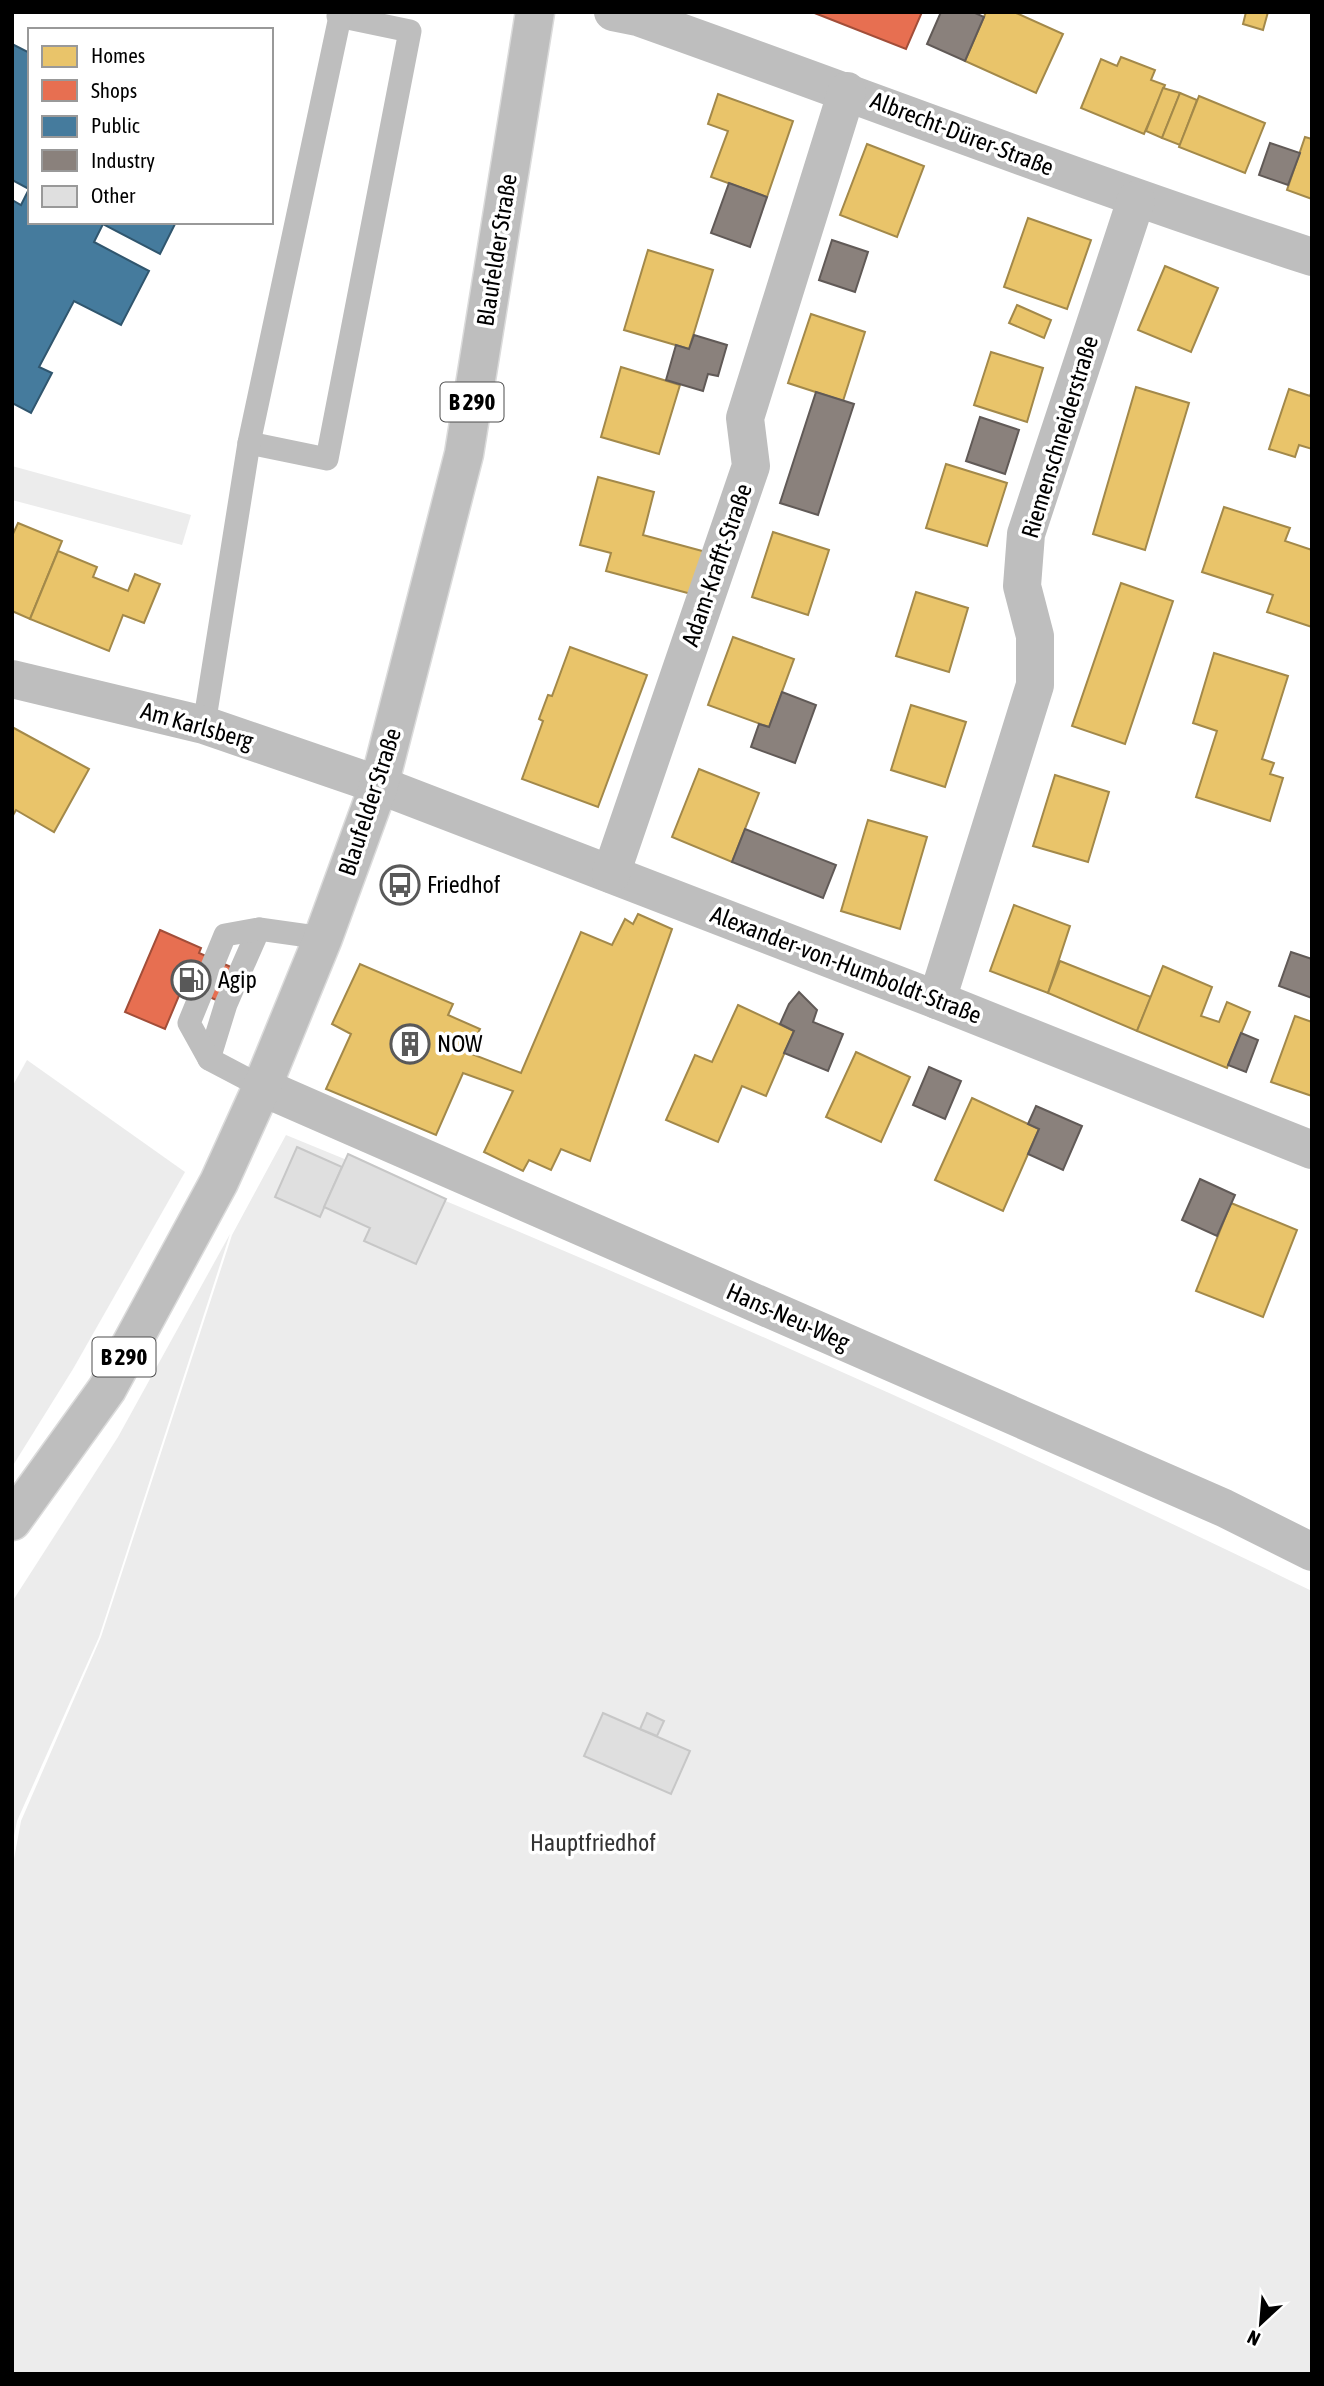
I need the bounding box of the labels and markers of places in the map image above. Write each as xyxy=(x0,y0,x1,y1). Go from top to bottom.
bus stop icon: Friedhof xyxy=(379,864,421,906)
place label: Friedhof xyxy=(427,871,501,898)
fuel station icon: Agip xyxy=(170,959,212,1001)
place label: Agip xyxy=(218,966,257,993)
building icon: NOW xyxy=(389,1023,431,1065)
place label: NOW xyxy=(437,1030,483,1057)

